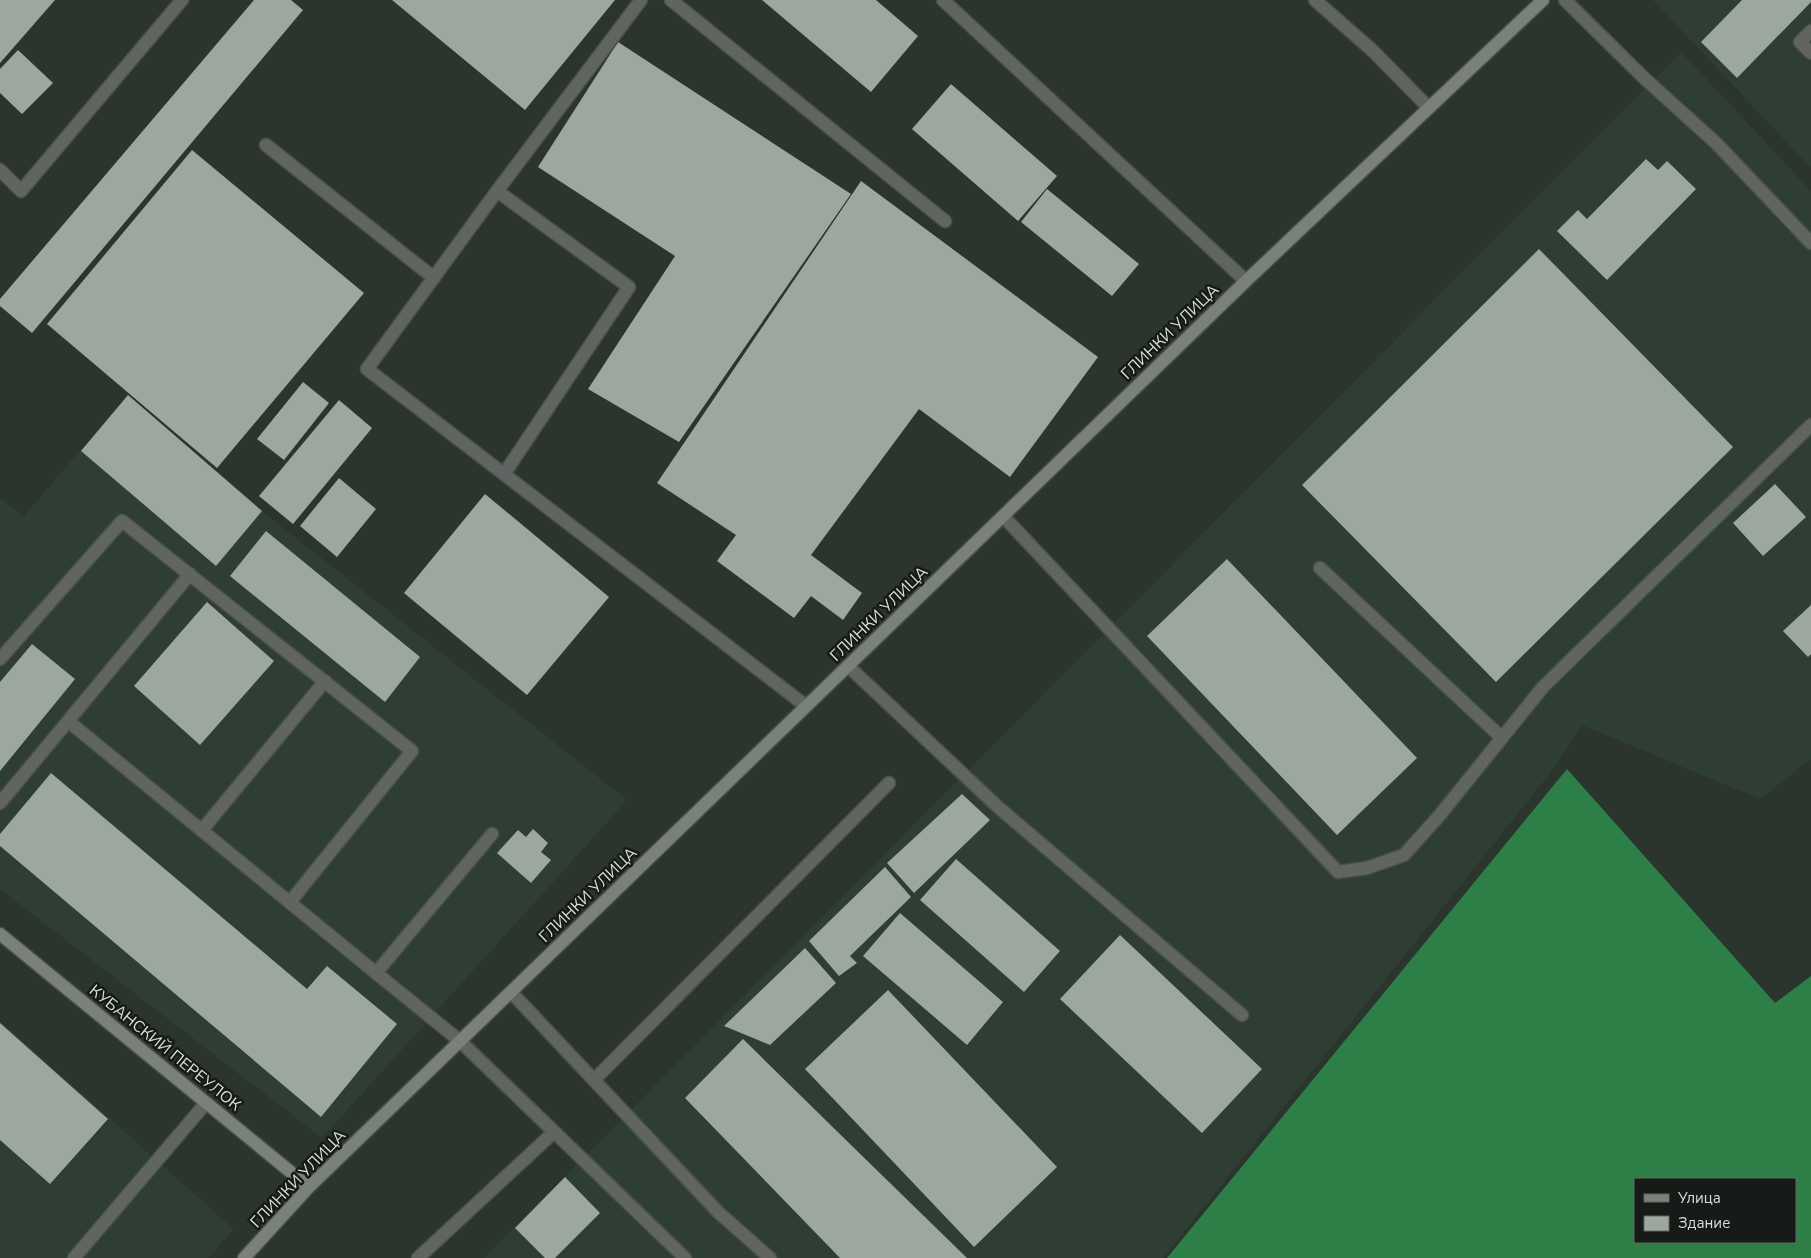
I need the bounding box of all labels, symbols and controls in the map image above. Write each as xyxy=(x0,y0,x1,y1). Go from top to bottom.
street label: ГЛИНКИ УЛИЦА xyxy=(1116,279,1224,385)
street label: ГЛИНКИ УЛИЦА xyxy=(825,561,933,667)
street label: ГЛИНКИ УЛИЦА xyxy=(534,842,642,948)
street label: КУБАНСКИЙ ПЕРЕУЛОК xyxy=(85,980,246,1117)
street label: ГЛИНКИ УЛИЦА xyxy=(245,1125,351,1233)
legend xyxy=(1634,1178,1796,1243)
text: Улица xyxy=(1677,1188,1721,1208)
text: Здание xyxy=(1678,1213,1730,1233)

